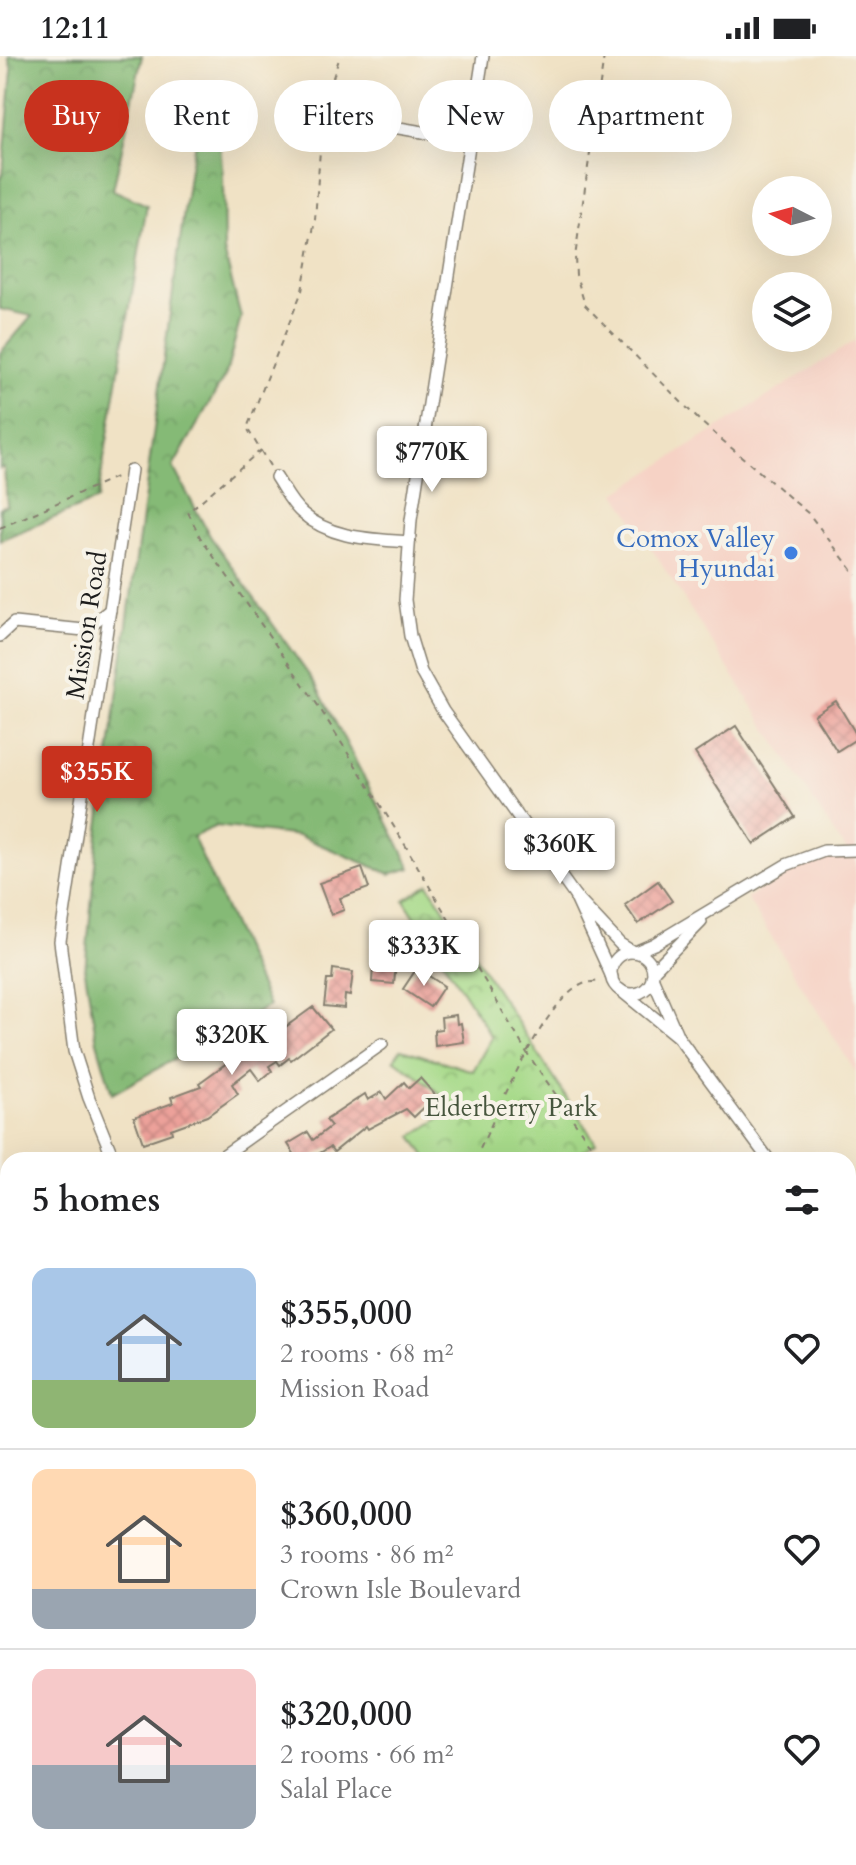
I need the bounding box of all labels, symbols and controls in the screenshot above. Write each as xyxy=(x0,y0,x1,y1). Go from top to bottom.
text: 12:11 xyxy=(40,8,110,49)
chip: Buy xyxy=(24,80,129,152)
chip: Rent xyxy=(145,80,258,152)
chip: Filters xyxy=(274,80,402,152)
chip: New xyxy=(418,80,533,152)
chip: Apartment xyxy=(549,80,732,152)
north arrow xyxy=(752,176,832,256)
map controls xyxy=(752,176,832,352)
button: layers xyxy=(752,272,832,352)
pin: $770K xyxy=(376,426,488,494)
text: $770K xyxy=(395,434,469,469)
place label: Comox Valley Hyundai xyxy=(616,521,775,586)
marker: Comox Valley Hyundai xyxy=(782,544,800,562)
street label: Mission Road xyxy=(58,548,115,702)
pin: $355K xyxy=(41,746,153,814)
text: $355K xyxy=(60,754,134,789)
pin: $360K xyxy=(504,818,616,886)
text: $360K xyxy=(523,826,597,861)
pin: $333K xyxy=(368,920,480,988)
text: $333K xyxy=(387,928,461,963)
pin: $320K xyxy=(176,1009,288,1077)
text: $320K xyxy=(195,1017,269,1052)
park label: Elderberry Park xyxy=(424,1090,598,1125)
text: 5 homes xyxy=(32,1177,160,1223)
icon: filters xyxy=(780,1178,824,1222)
text: $355,000 xyxy=(280,1290,412,1336)
icon: home xyxy=(96,1300,192,1396)
icon: heart xyxy=(780,1326,824,1370)
text: 2 rooms · 68 m² xyxy=(280,1336,453,1371)
text: Mission Road xyxy=(280,1371,429,1406)
text: $360,000 xyxy=(280,1491,412,1537)
icon: home xyxy=(96,1501,192,1597)
icon: heart xyxy=(780,1527,824,1571)
text: 3 rooms · 86 m² xyxy=(280,1537,453,1572)
text: Crown Isle Boulevard xyxy=(280,1572,521,1607)
text: $320,000 xyxy=(280,1691,412,1737)
icon: home xyxy=(96,1701,192,1797)
icon: heart xyxy=(780,1727,824,1771)
text: 2 rooms · 66 m² xyxy=(280,1737,453,1772)
text: Salal Place xyxy=(280,1772,393,1807)

